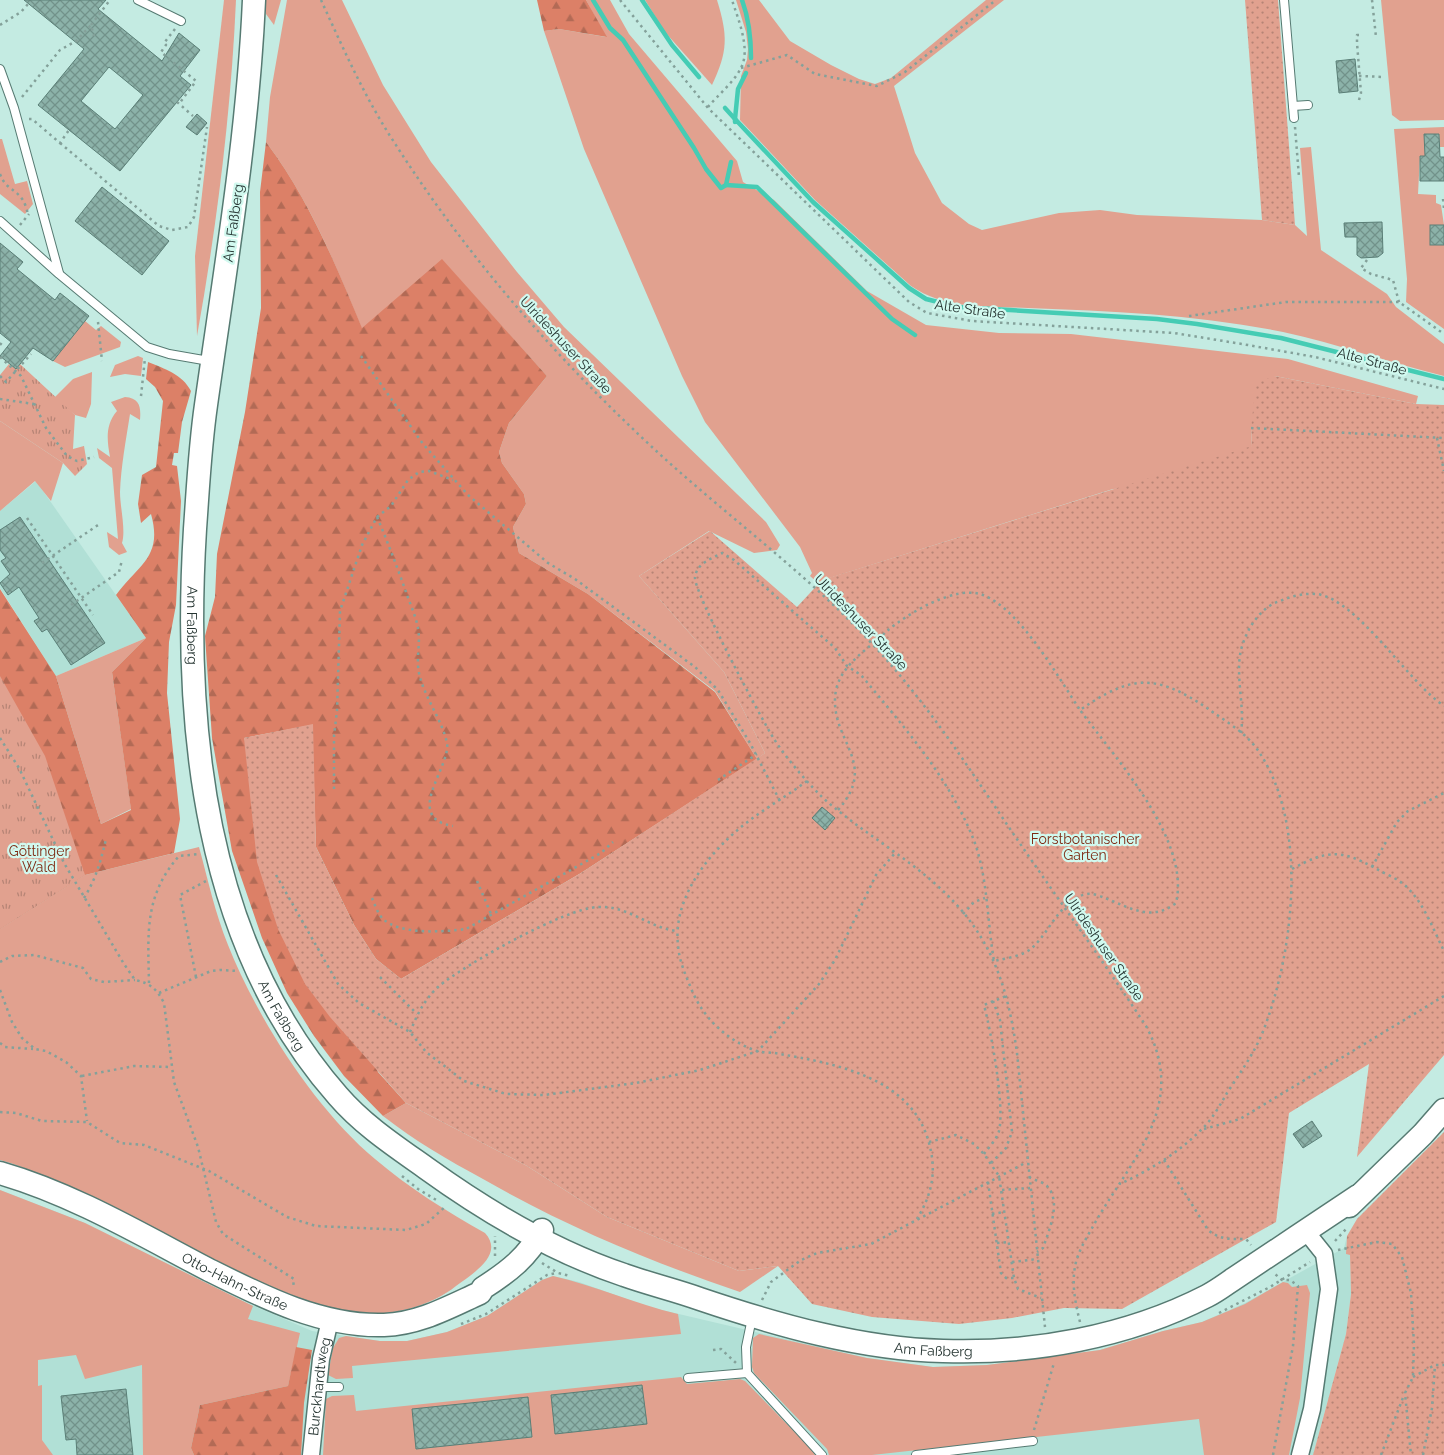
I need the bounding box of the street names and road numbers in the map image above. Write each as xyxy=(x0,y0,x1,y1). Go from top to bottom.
street label: Am Faßberg xyxy=(220,183,246,263)
street label: Ulrideshuser Straße xyxy=(517,293,615,397)
street label: Alte Straße xyxy=(934,296,1006,322)
street label: Alte Straße xyxy=(1336,344,1408,378)
street label: Ulrideshuser Straße xyxy=(811,571,911,673)
street label: Am Faßberg xyxy=(184,586,201,665)
street label: Ulrideshuser Straße xyxy=(1061,890,1147,1004)
street label: Am Faßberg xyxy=(255,978,308,1054)
street label: Otto-Hahn-Straße xyxy=(179,1249,290,1313)
street label: Burckhardtweg xyxy=(305,1336,334,1437)
street label: Am Faßberg xyxy=(893,1339,973,1359)

